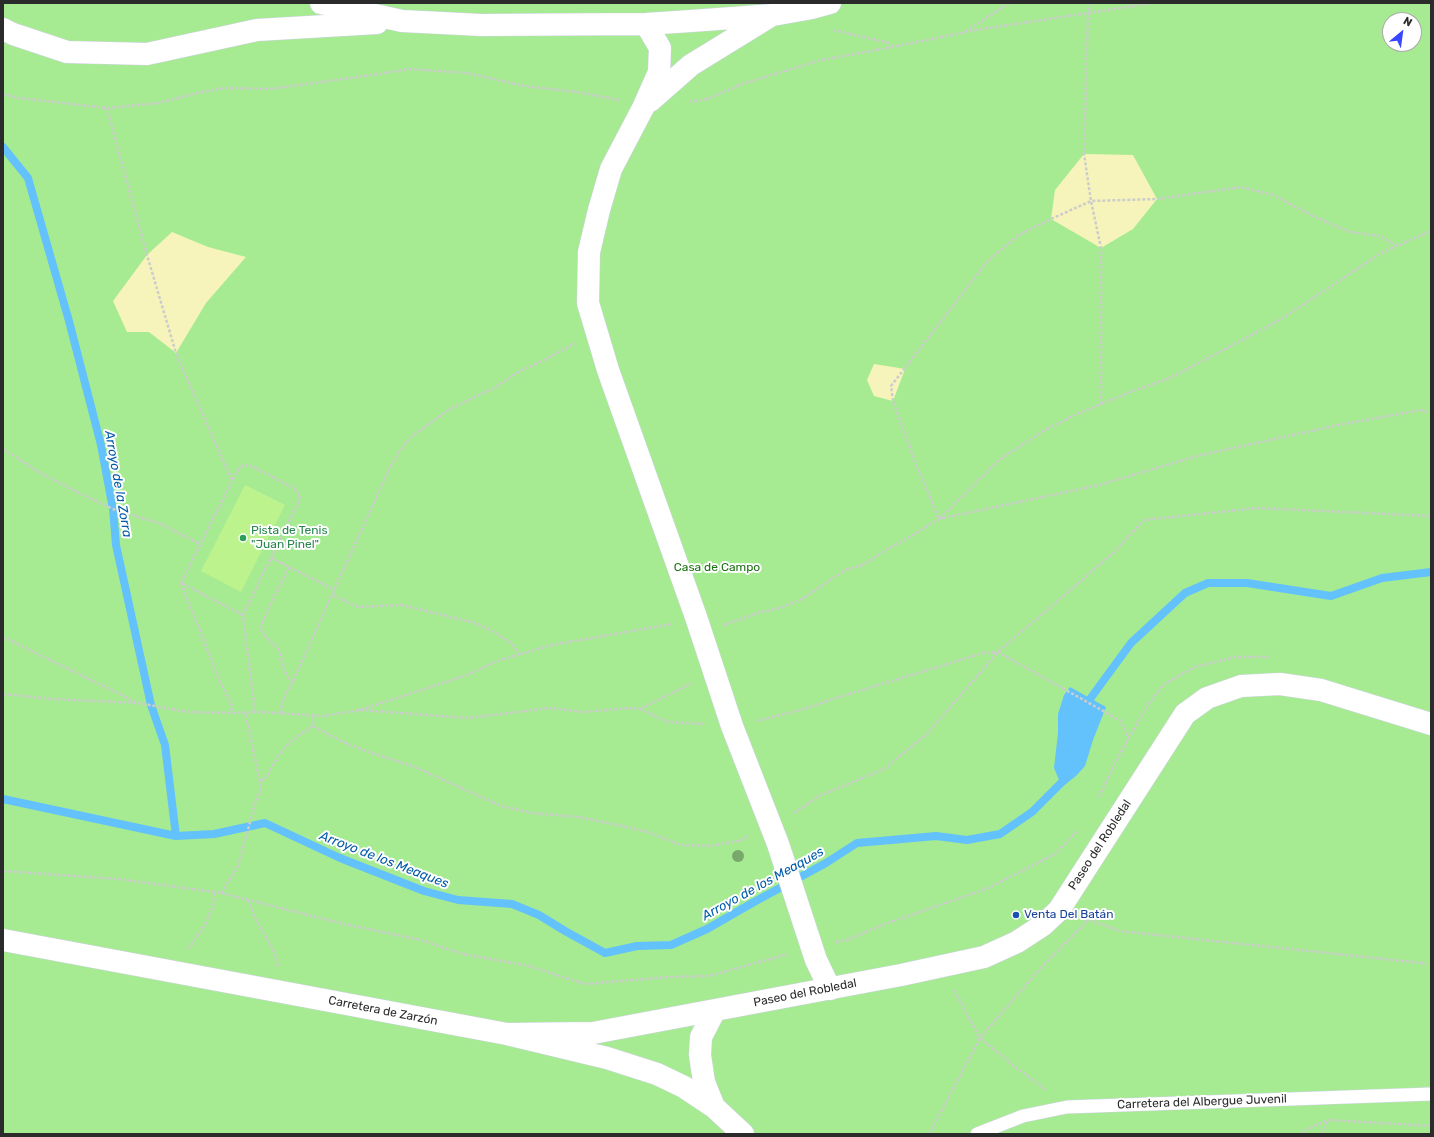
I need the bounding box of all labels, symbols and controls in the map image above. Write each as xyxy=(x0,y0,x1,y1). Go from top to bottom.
north arrow xyxy=(1382,12,1422,52)
text: N xyxy=(1401,14,1414,30)
water label: Arroyo de la Zorra xyxy=(101,429,135,539)
place label: Pista de Tenis "Juan Pinel" xyxy=(251,524,328,552)
marker: Pista de Tenis "Juan Pinel" xyxy=(238,533,248,543)
park label: Casa de Campo xyxy=(674,561,760,575)
street label: Paseo del Robledal xyxy=(1065,797,1135,893)
water label: Arroyo de los Meaques xyxy=(317,828,451,892)
water label: Arroyo de los Meaques xyxy=(699,844,827,924)
place label: Venta Del Batán xyxy=(1024,908,1113,922)
marker: Venta Del Batán xyxy=(1011,910,1021,920)
street label: Paseo del Robledal xyxy=(752,976,858,1010)
street label: Carretera de Zarzón xyxy=(327,993,439,1029)
street label: Carretera del Albergue Juvenil xyxy=(1117,1092,1287,1112)

